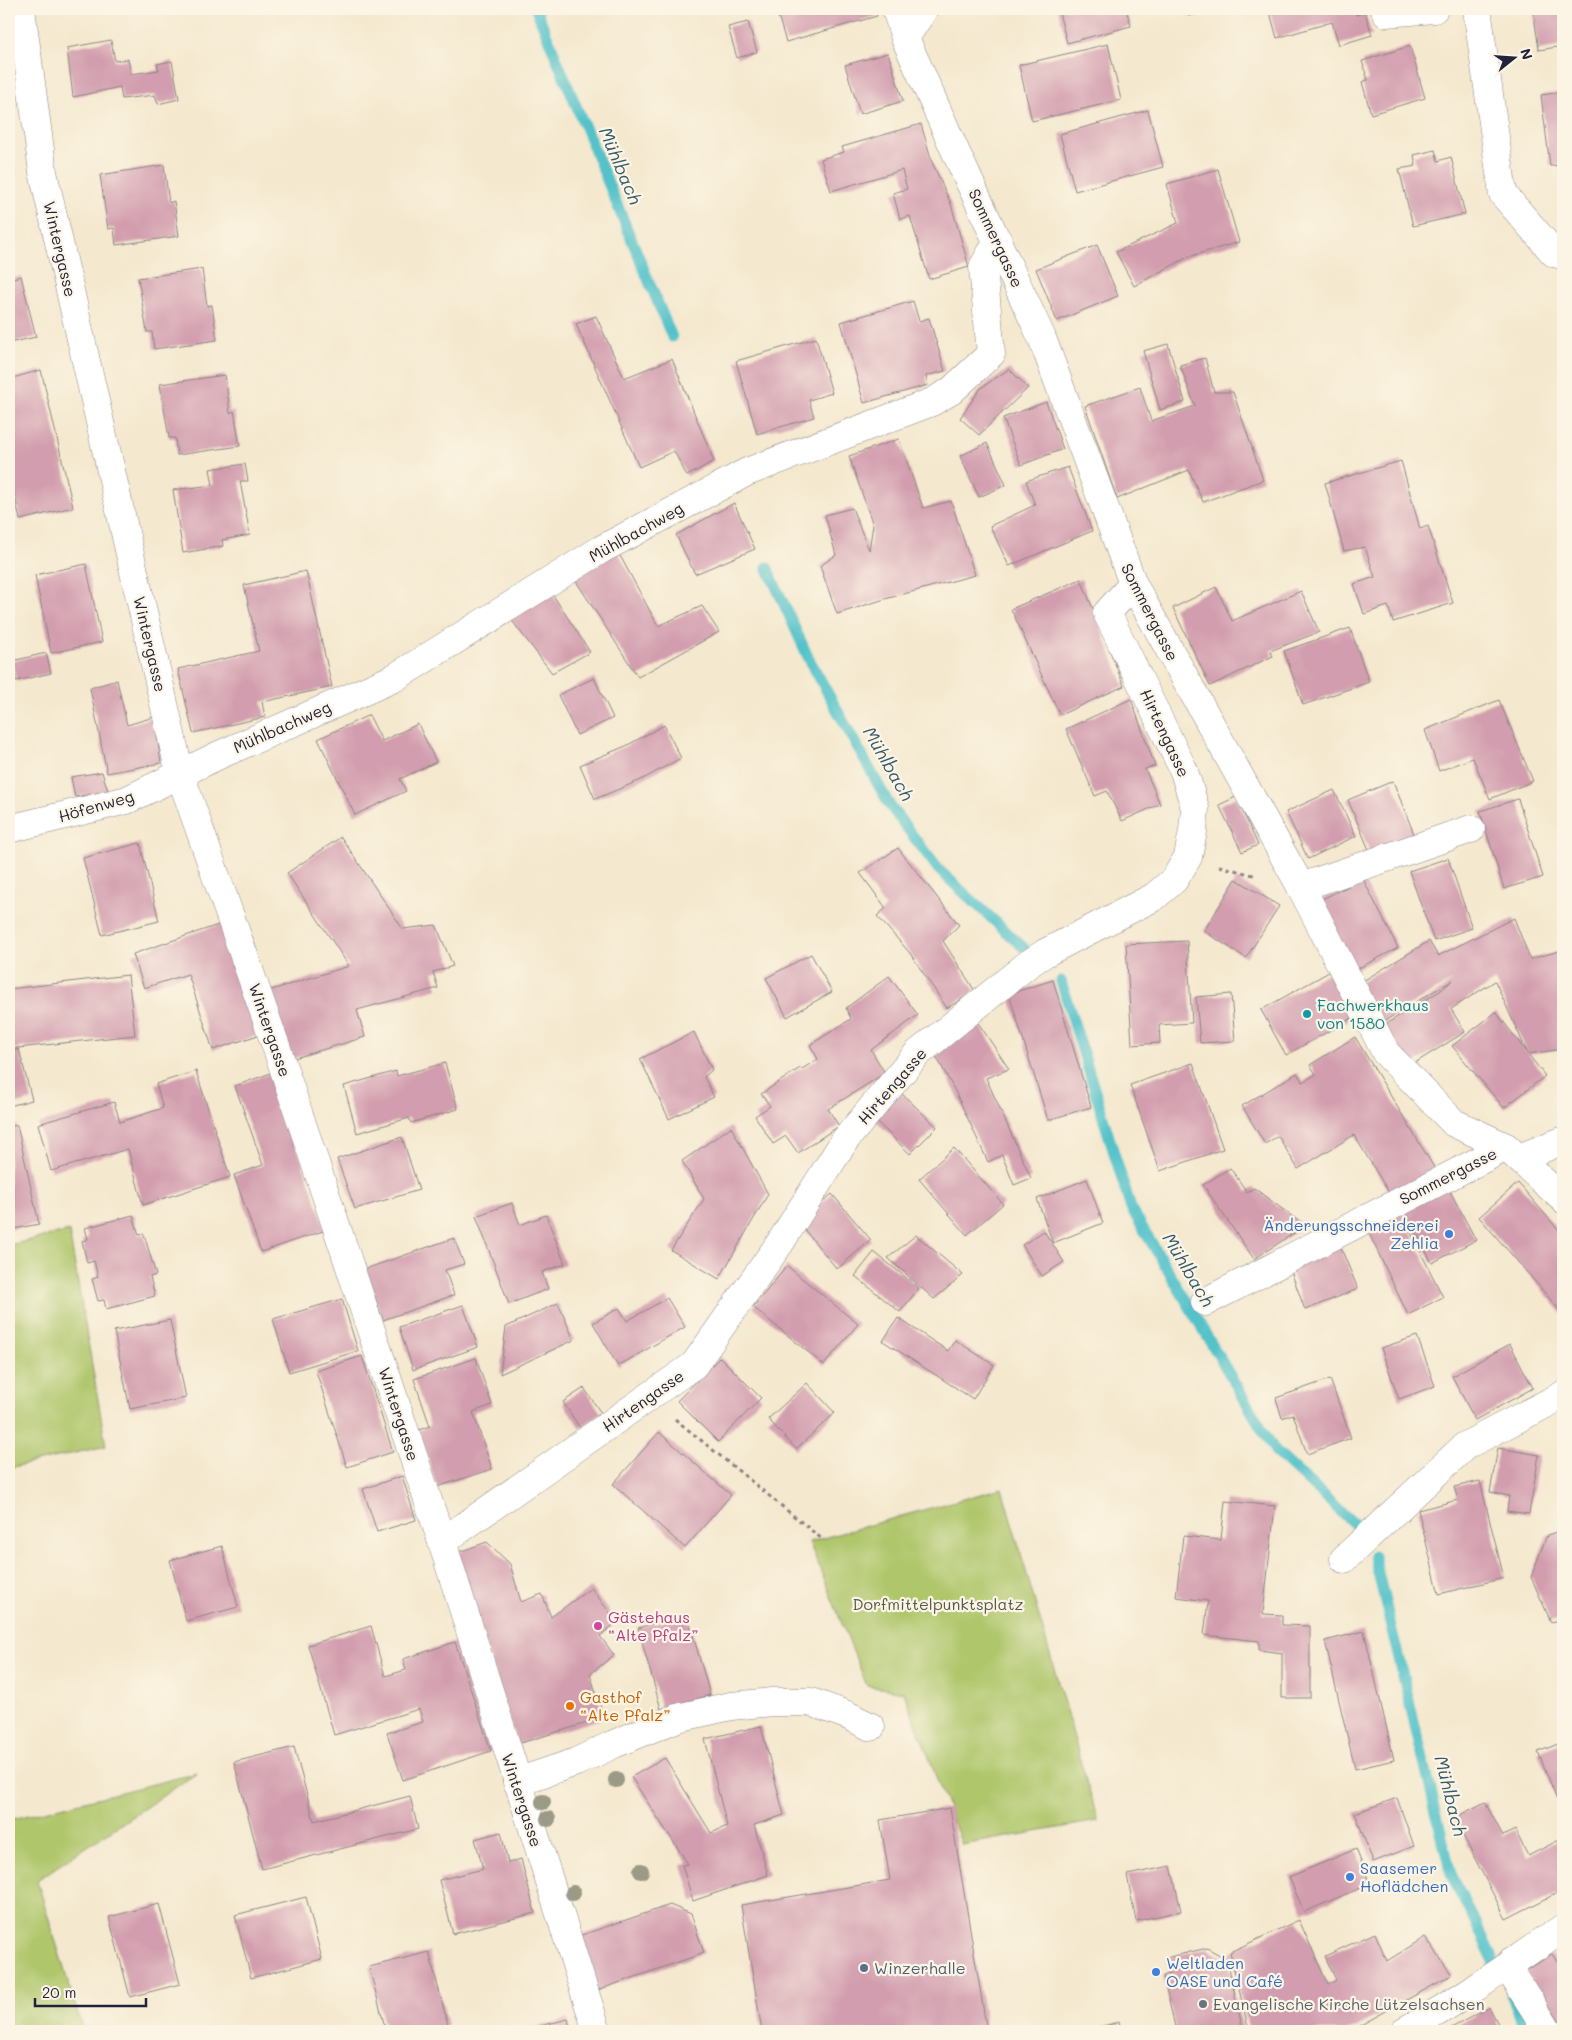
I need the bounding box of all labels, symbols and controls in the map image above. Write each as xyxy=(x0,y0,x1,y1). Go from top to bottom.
north arrow xyxy=(1490,32,1540,82)
text: N xyxy=(1516,46,1538,62)
water label: Mühlbach xyxy=(594,123,648,208)
street label: Sommergasse xyxy=(964,185,1029,291)
street label: Wintergasse xyxy=(39,199,82,299)
street label: Mühlbachweg xyxy=(585,497,687,566)
street label: Sommergasse xyxy=(1117,559,1184,664)
street label: Wintergasse xyxy=(129,594,172,694)
street label: Hirtengasse xyxy=(1136,685,1195,780)
street label: Mühlbachweg xyxy=(230,696,334,757)
water label: Mühlbach xyxy=(858,722,920,805)
street label: Höfenweg xyxy=(56,785,136,826)
street label: Wintergasse xyxy=(245,980,296,1079)
place label: Fachwerkhaus von 1580 xyxy=(1317,994,1429,1033)
marker: Fachwerkhaus von 1580 xyxy=(1301,1008,1313,1020)
street label: Hirtengasse xyxy=(853,1043,931,1128)
street label: Sommergasse xyxy=(1395,1142,1500,1209)
place label: Änderungsschneiderei Zehlia xyxy=(1264,1214,1439,1253)
water label: Mühlbach xyxy=(1157,1228,1220,1311)
marker: Änderungsschneiderei Zehlia xyxy=(1443,1228,1455,1240)
street label: Wintergasse xyxy=(374,1364,425,1463)
street label: Hirtengasse xyxy=(598,1365,688,1436)
park label: Dorfmittelpunktsplatz xyxy=(853,1593,1024,1614)
place label: Gästehaus “Alte Pfalz” xyxy=(608,1606,699,1645)
marker: Gästehaus “Alte Pfalz” xyxy=(592,1620,604,1632)
place label: Gasthof “Alte Pfalz” xyxy=(580,1686,671,1725)
marker: Gasthof “Alte Pfalz” xyxy=(564,1700,576,1712)
street label: Wintergasse xyxy=(497,1750,548,1849)
water label: Mühlbach xyxy=(1429,1753,1473,1839)
place label: Saasemer Hoflädchen xyxy=(1360,1857,1448,1896)
marker: Saasemer Hoflädchen xyxy=(1344,1871,1356,1883)
place label: Weltladen OASE und Café xyxy=(1166,1952,1283,1991)
place label: Winzerhalle xyxy=(874,1957,966,1978)
marker: Winzerhalle xyxy=(858,1962,870,1974)
marker: Weltladen OASE und Café xyxy=(1150,1966,1162,1978)
scale bar xyxy=(35,1975,146,2007)
text: 20 m xyxy=(42,1982,76,2002)
place label: Evangelische Kirche Lützelsachsen xyxy=(1213,1993,1485,2014)
marker: Evangelische Kirche Lützelsachsen xyxy=(1197,1998,1209,2010)

